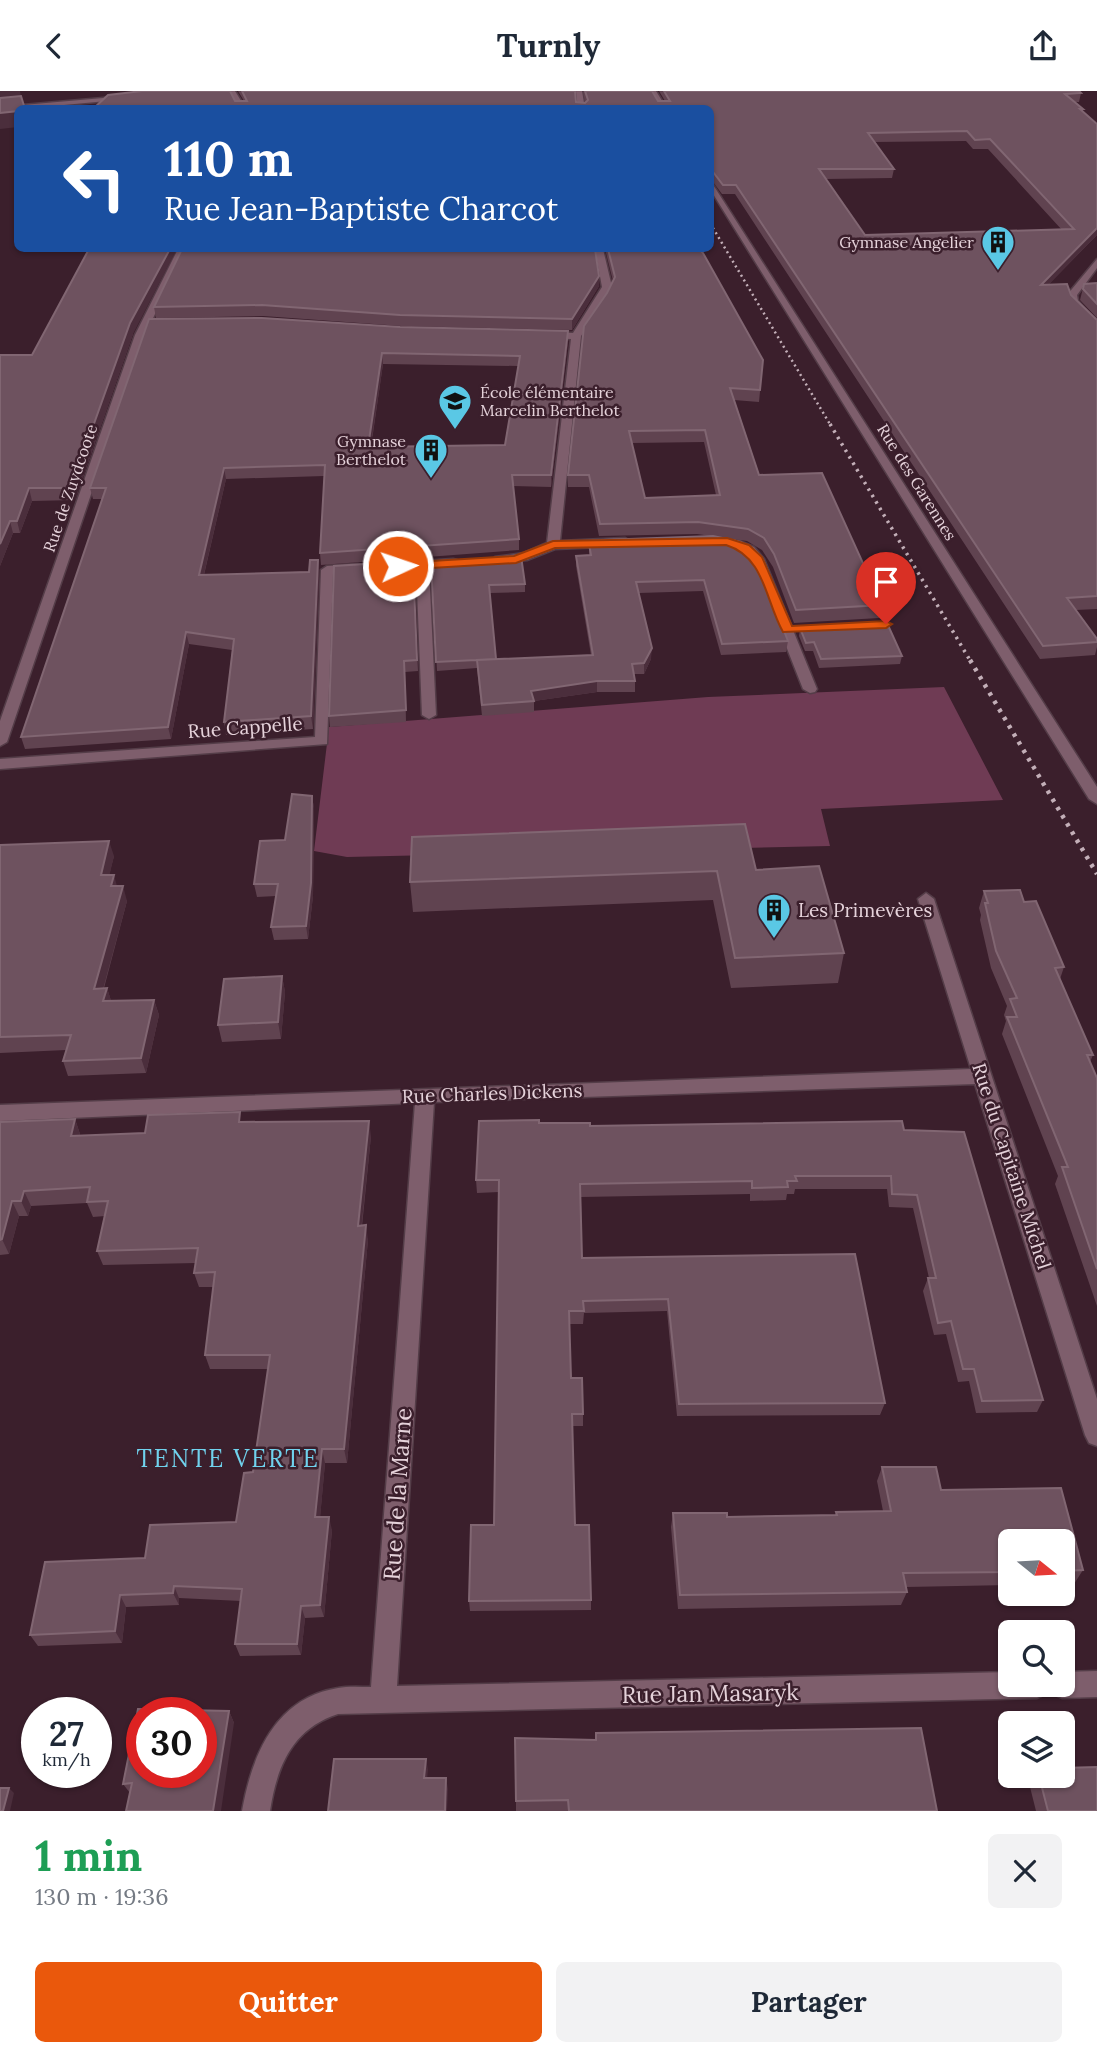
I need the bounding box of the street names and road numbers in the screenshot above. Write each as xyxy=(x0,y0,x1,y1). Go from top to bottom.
street label: Rue des Garennes xyxy=(873,420,961,544)
street label: Rue de Zuydcoote xyxy=(39,421,101,555)
street label: Rue Cappelle xyxy=(187,711,303,743)
street label: Rue du Capitaine Michel xyxy=(967,1060,1057,1272)
street label: Rue Charles Dickens xyxy=(401,1078,583,1108)
street label: Rue de la Marne xyxy=(377,1407,417,1581)
street label: Rue Jan Masaryk xyxy=(621,1677,799,1709)

